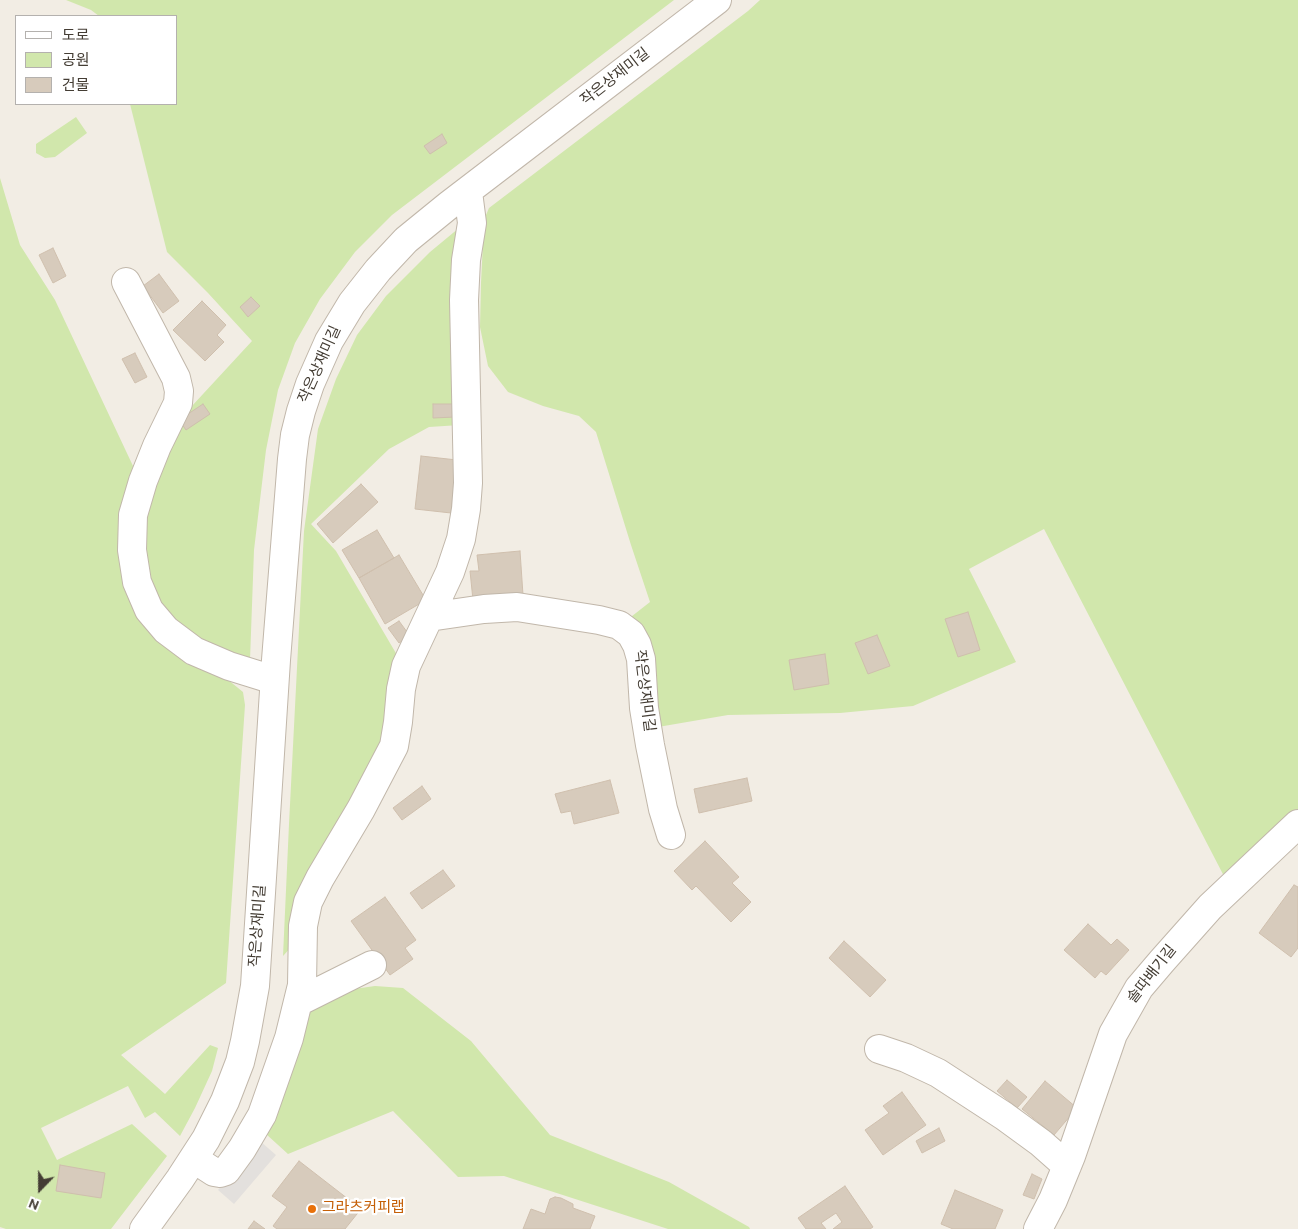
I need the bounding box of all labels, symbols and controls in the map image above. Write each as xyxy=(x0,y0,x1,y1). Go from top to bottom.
legend xyxy=(15,15,178,105)
text: 도로 xyxy=(62,27,90,46)
street label: 작은상재미길 xyxy=(578,45,654,111)
text: 공원 xyxy=(62,52,90,71)
text: 건물 xyxy=(62,77,90,96)
street label: 작은상재미길 xyxy=(296,324,346,406)
street label: 작은상재미길 xyxy=(629,649,657,733)
street label: 작은상재미길 xyxy=(247,884,271,968)
street label: 솔따배기길 xyxy=(1125,942,1181,1008)
north arrow xyxy=(15,1164,65,1214)
text: N xyxy=(26,1194,42,1213)
place label: 그라츠커피랩 xyxy=(322,1200,405,1218)
marker: 그라츠커피랩 xyxy=(306,1203,318,1215)

